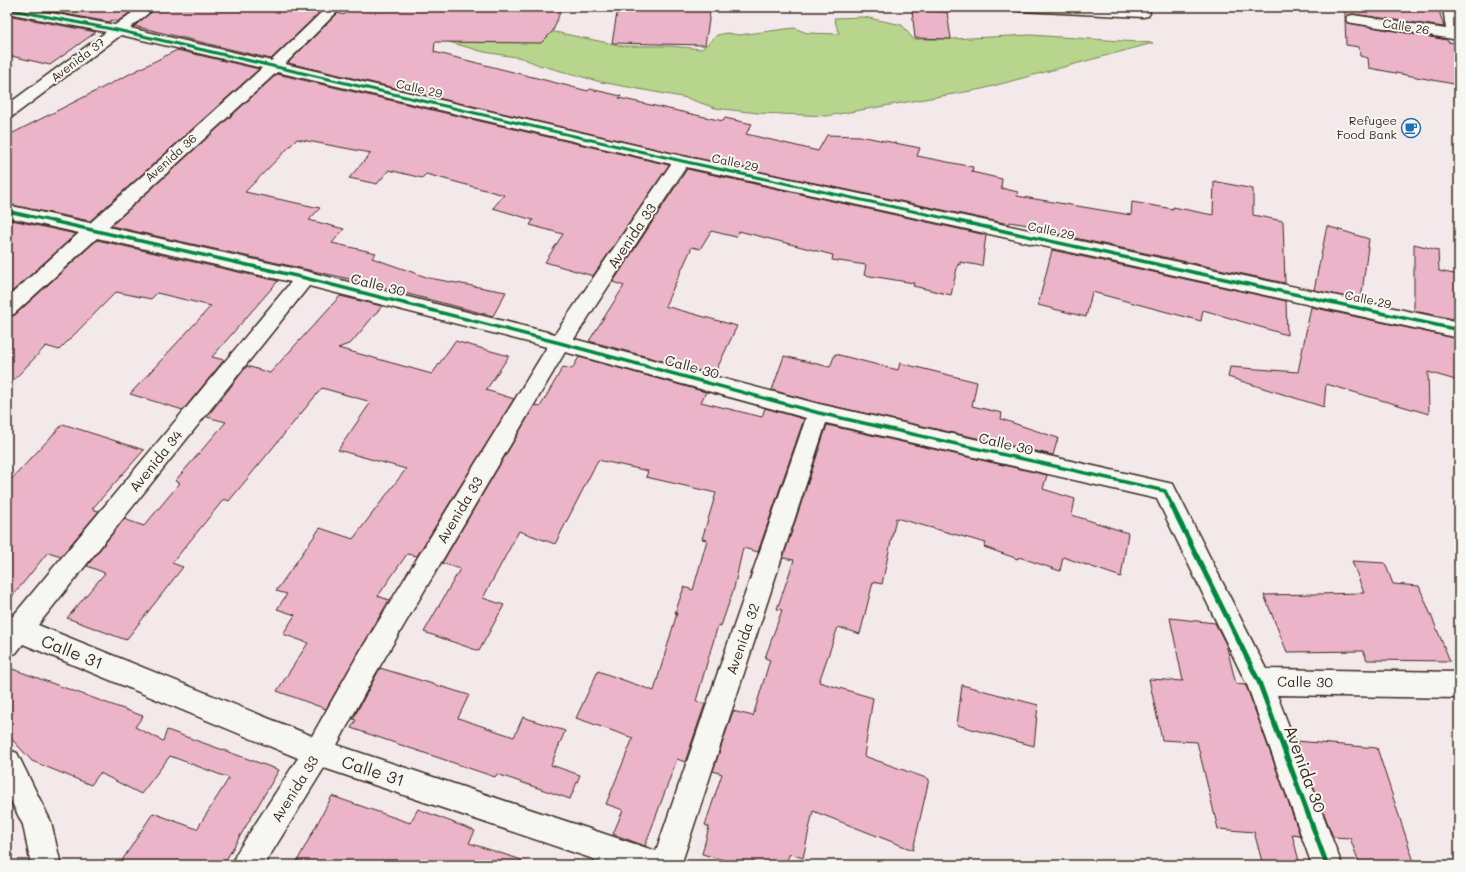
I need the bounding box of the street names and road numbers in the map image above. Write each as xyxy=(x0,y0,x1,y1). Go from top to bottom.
street label: Calle 26 xyxy=(1382,14,1431,38)
street label: Avenida 37 xyxy=(47,33,108,85)
street label: Calle 29 xyxy=(394,75,444,101)
street label: Avenida 36 xyxy=(141,130,200,185)
street label: Calle 29 xyxy=(710,149,760,175)
street label: Avenida 33 xyxy=(603,199,660,272)
street label: Calle 29 xyxy=(1026,217,1076,243)
street label: Calle 30 xyxy=(349,269,408,301)
street label: Calle 29 xyxy=(1343,286,1393,312)
street label: Calle 30 xyxy=(663,350,722,383)
street label: Avenida 34 xyxy=(125,425,187,496)
street label: Calle 30 xyxy=(977,428,1036,459)
street label: Avenida 33 xyxy=(432,473,487,547)
street label: Avenida 32 xyxy=(721,601,764,677)
street label: Calle 31 xyxy=(38,629,107,673)
street label: Calle 30 xyxy=(1277,672,1333,691)
street label: Avenida 30 xyxy=(1280,722,1332,815)
street label: Calle 31 xyxy=(339,750,408,791)
street label: Avenida 33 xyxy=(267,752,322,826)

